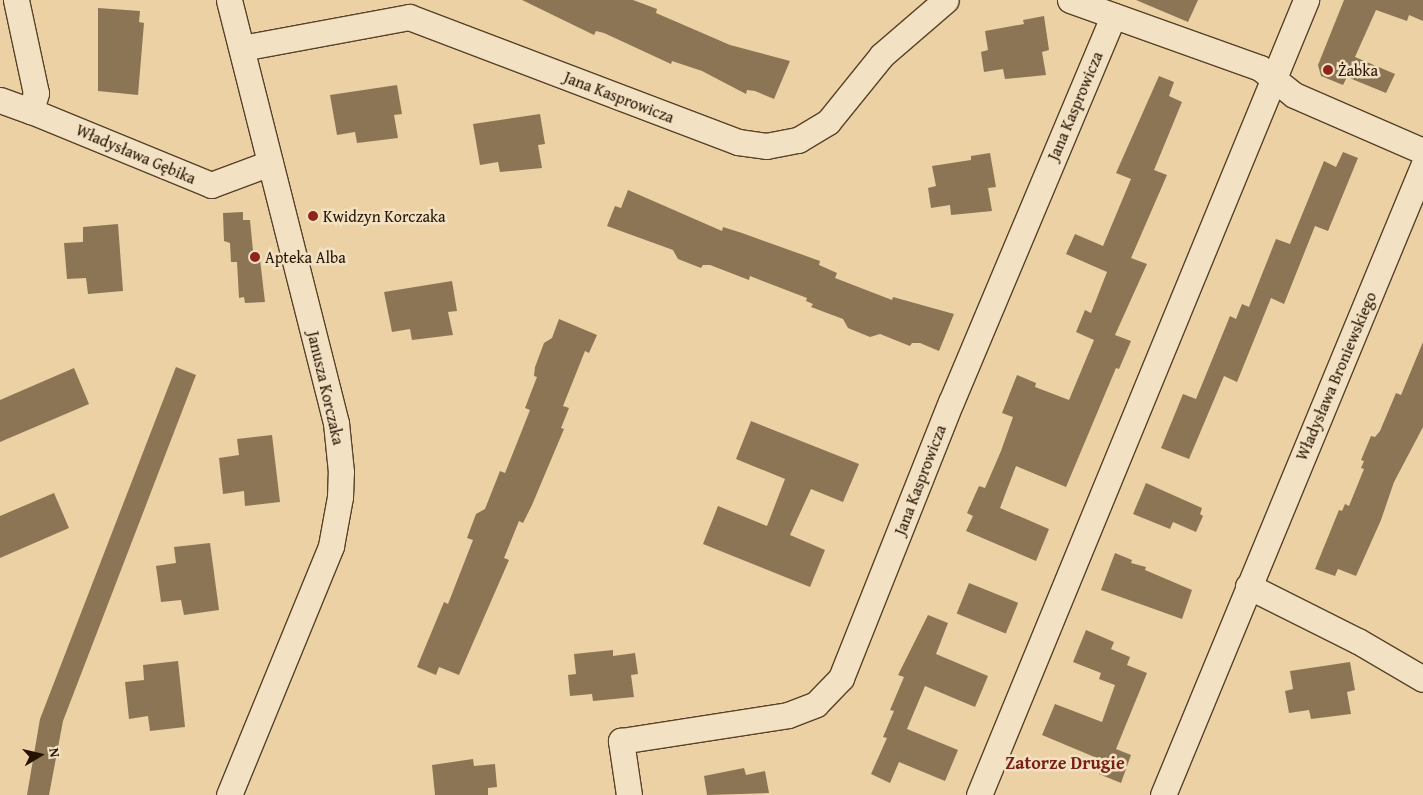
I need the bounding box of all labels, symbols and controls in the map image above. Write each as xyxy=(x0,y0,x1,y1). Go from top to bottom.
street label: Jana Kasprowicza xyxy=(1043,49,1107,163)
place label: Żabka xyxy=(1338,60,1378,80)
marker: Żabka xyxy=(1322,64,1334,76)
street label: Jana Kasprowicza xyxy=(561,67,677,127)
street label: Władysława Gębika xyxy=(73,120,199,188)
place label: Kwidzyn Korczaka xyxy=(323,206,446,226)
marker: Kwidzyn Korczaka xyxy=(307,210,319,222)
place label: Apteka Alba xyxy=(265,247,346,267)
marker: Apteka Alba xyxy=(249,251,261,263)
street label: Władysława Broniewskiego xyxy=(1292,289,1380,463)
street label: Janusza Korczaka xyxy=(304,329,348,447)
street label: Jana Kasprowicza xyxy=(890,422,950,538)
north arrow xyxy=(15,730,65,780)
text: N xyxy=(44,746,65,759)
district label: Zatorze Drugie xyxy=(1005,752,1125,774)

